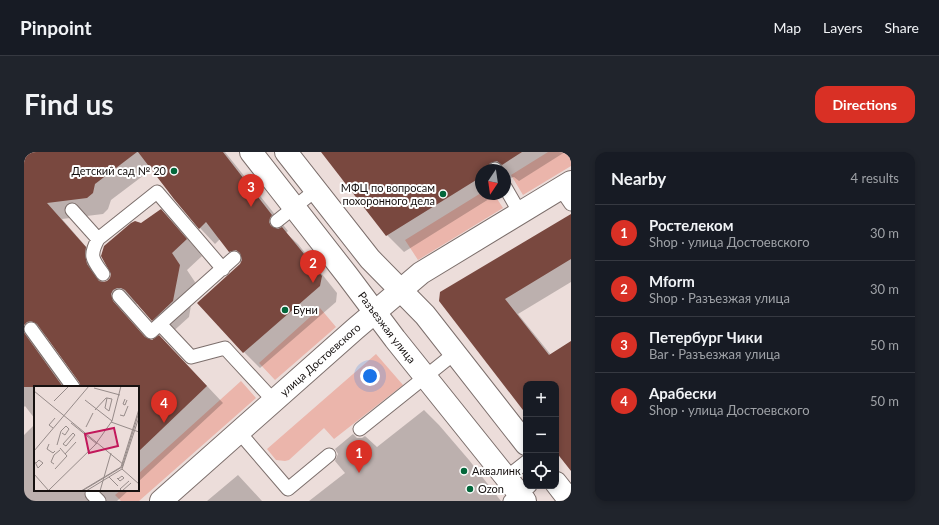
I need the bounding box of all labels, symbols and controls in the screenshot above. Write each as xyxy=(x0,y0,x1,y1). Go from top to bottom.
text: Pinpoint xyxy=(20,16,91,39)
text: Map xyxy=(773,19,801,36)
text: Layers xyxy=(823,19,863,36)
text: Share xyxy=(885,19,919,36)
button: Directions xyxy=(815,86,915,123)
text: Find us xyxy=(24,87,114,121)
place label: Детский сад № 20 xyxy=(72,164,167,177)
north arrow xyxy=(475,164,511,200)
marker: Детский сад № 20 xyxy=(169,166,179,176)
text: Nearby xyxy=(611,168,666,189)
text: 4 results xyxy=(851,170,899,186)
pin: 3 xyxy=(238,174,264,207)
place label: МФЦ по вопросам похоронного дела xyxy=(341,181,435,207)
marker: МФЦ по вопросам похоронного дела xyxy=(438,189,448,199)
text: Ростелеком xyxy=(649,216,733,234)
text: 1 xyxy=(620,225,628,241)
text: 30 m xyxy=(870,225,899,241)
text: Shop · улица Достоевского xyxy=(649,234,810,250)
pin: 2 xyxy=(300,250,326,283)
text: Mform xyxy=(649,272,695,290)
text: 2 xyxy=(620,281,628,297)
text: 30 m xyxy=(870,281,899,297)
street label: Разъезжая улица xyxy=(356,289,419,366)
text: Shop · Разъезжая улица xyxy=(649,290,790,306)
place label: Буни xyxy=(293,303,318,316)
marker: Буни xyxy=(280,305,290,315)
street label: улица Достоевского xyxy=(277,320,363,398)
text: Петербург Чики xyxy=(649,328,763,346)
text: 3 xyxy=(620,337,628,353)
text: 50 m xyxy=(870,337,899,353)
text: Bar · Разъезжая улица xyxy=(649,346,780,362)
your location xyxy=(360,366,380,386)
map controls xyxy=(523,381,559,489)
button: + xyxy=(523,381,559,417)
text: Арабески xyxy=(649,384,716,402)
inset map xyxy=(34,386,139,491)
pin: 4 xyxy=(151,390,177,423)
text: 4 xyxy=(620,393,628,409)
text: 50 m xyxy=(870,393,899,409)
text: Shop · улица Достоевского xyxy=(649,402,810,418)
button: − xyxy=(523,417,559,453)
pin: 1 xyxy=(346,440,372,473)
button: locate xyxy=(523,453,559,489)
place label: Аквалинк xyxy=(472,464,521,477)
marker: Аквалинк xyxy=(459,466,469,476)
place label: Ozon xyxy=(478,482,504,495)
marker: Ozon xyxy=(465,484,475,494)

